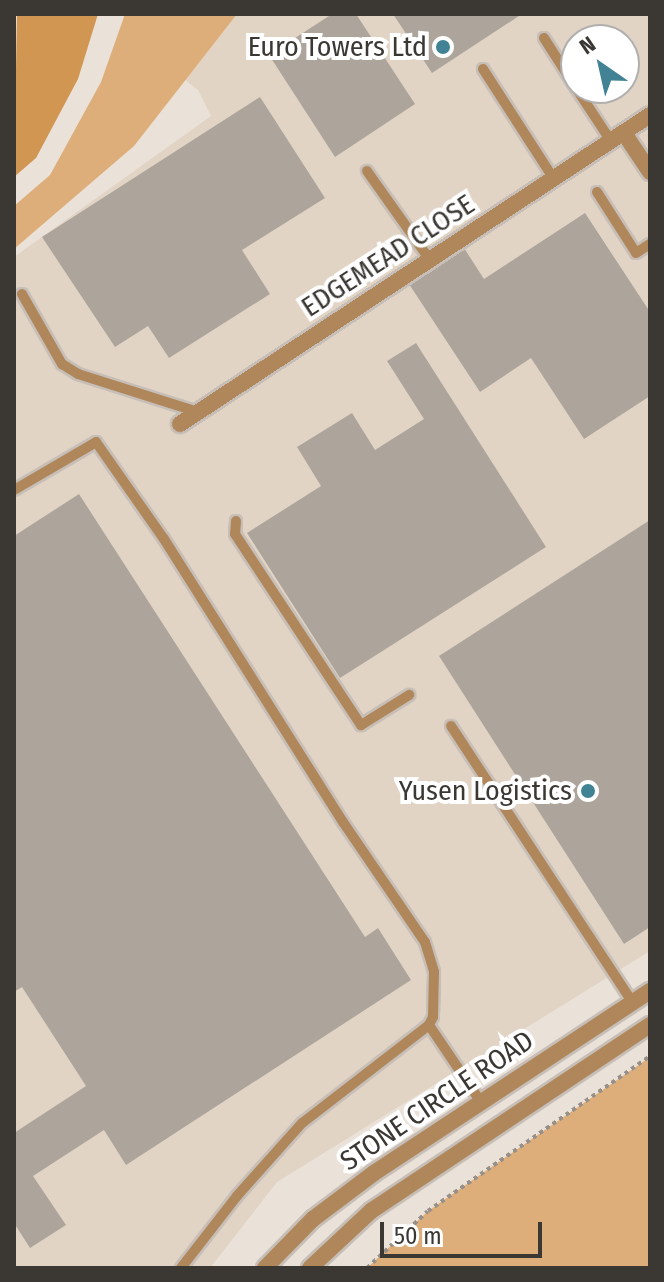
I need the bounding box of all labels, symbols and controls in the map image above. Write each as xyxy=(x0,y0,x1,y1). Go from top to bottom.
north arrow xyxy=(560,24,640,104)
place label: Euro Towers Ltd xyxy=(248,30,427,64)
text: N xyxy=(574,30,600,60)
marker: Euro Towers Ltd xyxy=(434,38,452,56)
street label: EDGEMEAD CLOSE xyxy=(295,188,481,324)
place label: Yusen Logistics xyxy=(399,774,572,808)
marker: Yusen Logistics xyxy=(579,782,597,800)
street label: STONE CIRCLE ROAD xyxy=(334,1024,540,1178)
scale bar xyxy=(384,1206,546,1256)
text: 50 m xyxy=(394,1222,442,1250)

